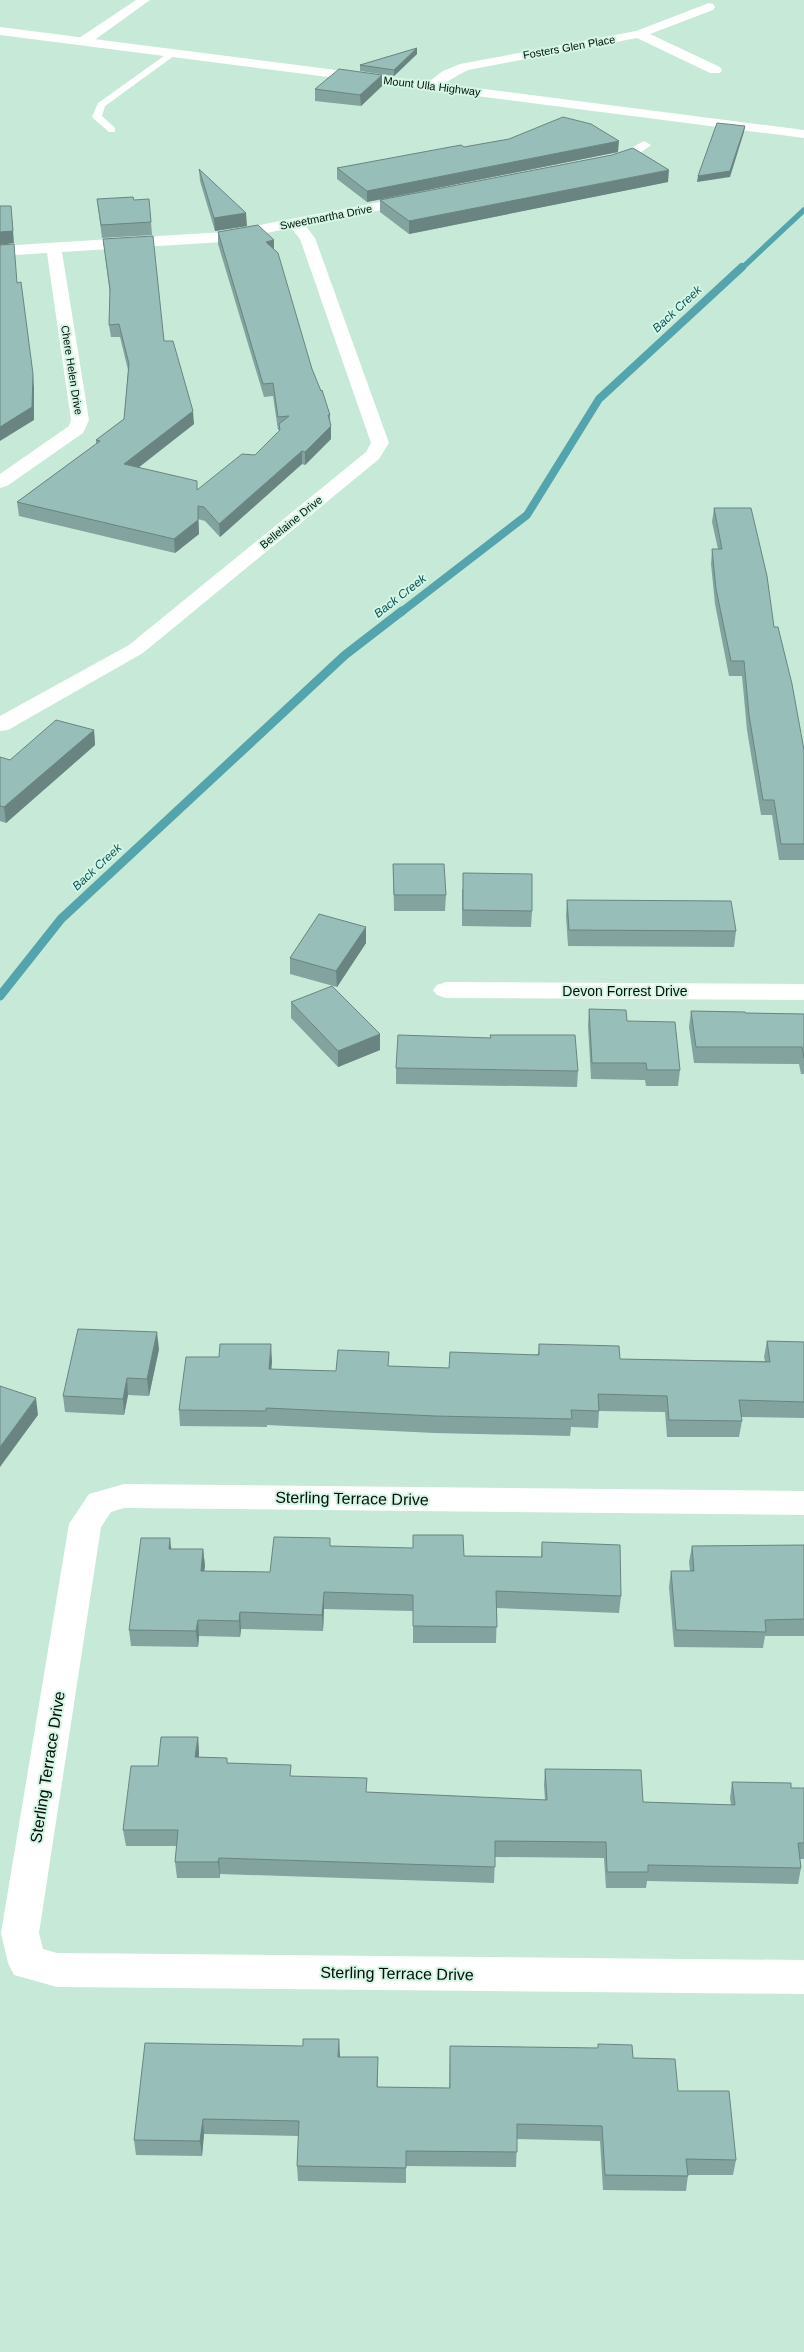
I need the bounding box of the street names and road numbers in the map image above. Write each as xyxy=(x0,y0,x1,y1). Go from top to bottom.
street label: Fosters Glen Place xyxy=(522,33,616,61)
street label: Mount Ulla Highway xyxy=(383,74,482,98)
street label: Sweetmartha Drive xyxy=(279,202,373,232)
street label: Chere Helen Drive xyxy=(59,324,85,416)
street label: Bellelaine Drive xyxy=(258,493,324,551)
street label: Devon Forrest Drive xyxy=(562,983,688,999)
street label: Sterling Terrace Drive xyxy=(275,1489,429,1508)
street label: Sterling Terrace Drive xyxy=(27,1690,68,1844)
street label: Sterling Terrace Drive xyxy=(320,1964,474,1983)

